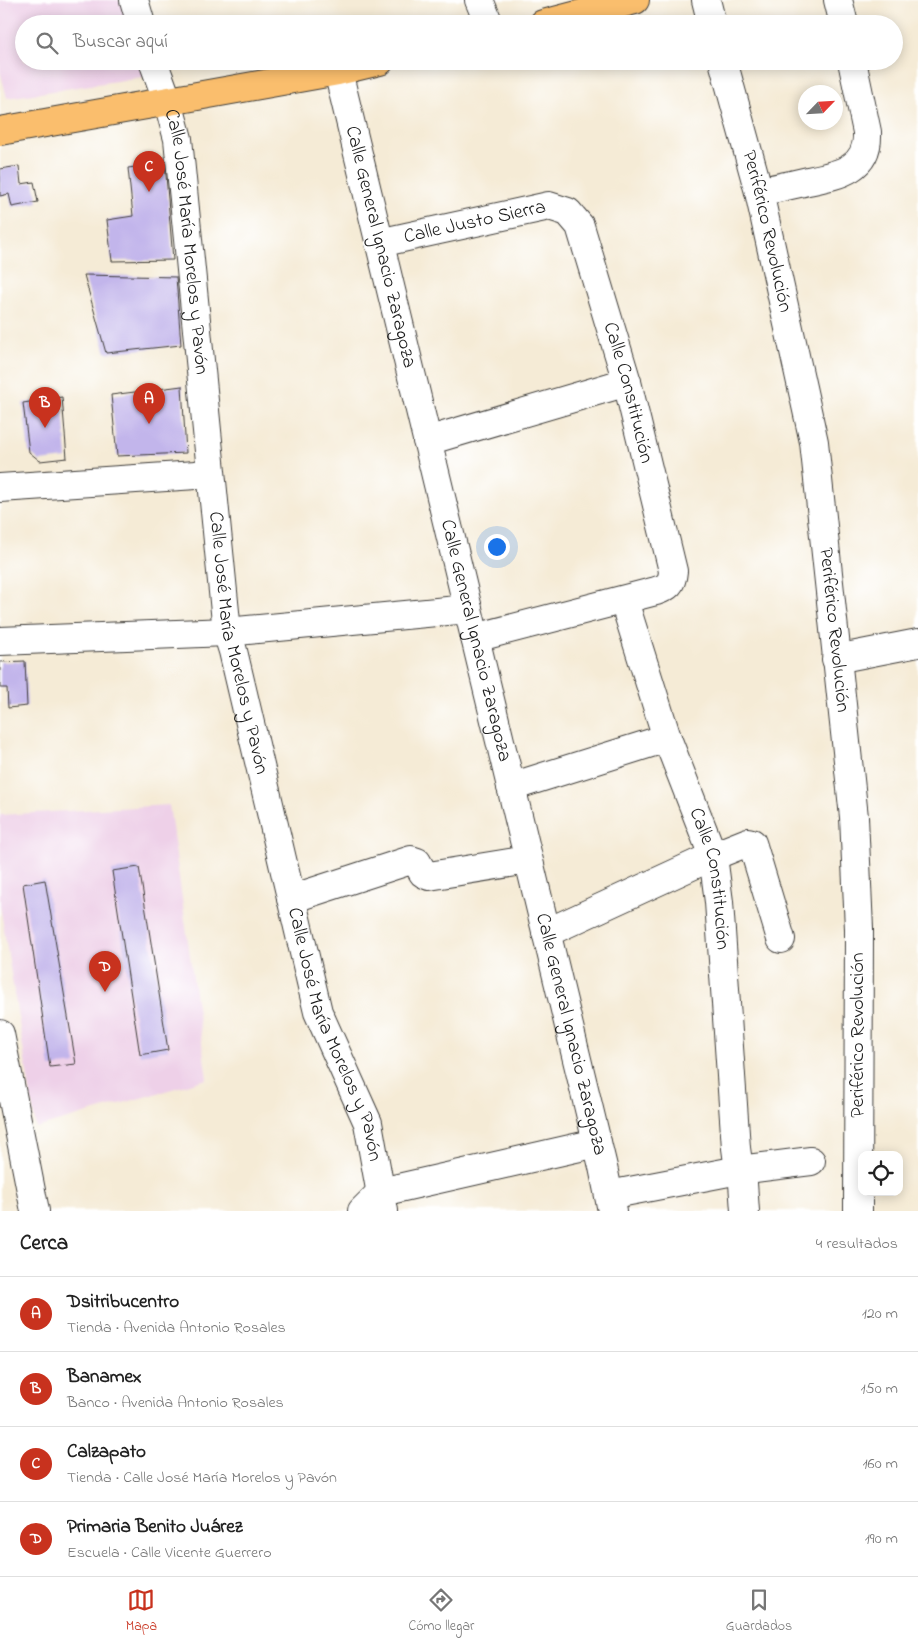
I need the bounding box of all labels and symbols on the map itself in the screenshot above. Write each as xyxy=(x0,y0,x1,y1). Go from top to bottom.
north arrow xyxy=(798,85,843,130)
street label: Calle José María Morelos y Pavón xyxy=(156,106,216,376)
street label: Calle General Ignacio Zaragoza xyxy=(337,123,424,371)
street label: Periférico Revolución xyxy=(734,147,800,315)
pin: C xyxy=(133,151,165,192)
street label: Calle Justo Sierra xyxy=(401,193,549,252)
street label: Calle Constitución xyxy=(595,319,661,467)
pin: A xyxy=(133,383,165,424)
pin: B xyxy=(29,387,61,428)
street label: Calle José María Morelos y Pavón xyxy=(201,510,276,777)
street label: Calle General Ignacio Zaragoza xyxy=(432,516,519,765)
your location xyxy=(484,534,510,560)
street label: Periférico Revolución xyxy=(811,546,857,714)
street label: Calle Constitución xyxy=(681,803,737,951)
street label: Calle José María Morelos y Pavón xyxy=(279,905,389,1164)
street label: Calle General Ignacio Zaragoza xyxy=(528,910,614,1158)
pin: D xyxy=(89,951,121,992)
street label: Periférico Revolución xyxy=(844,952,873,1118)

